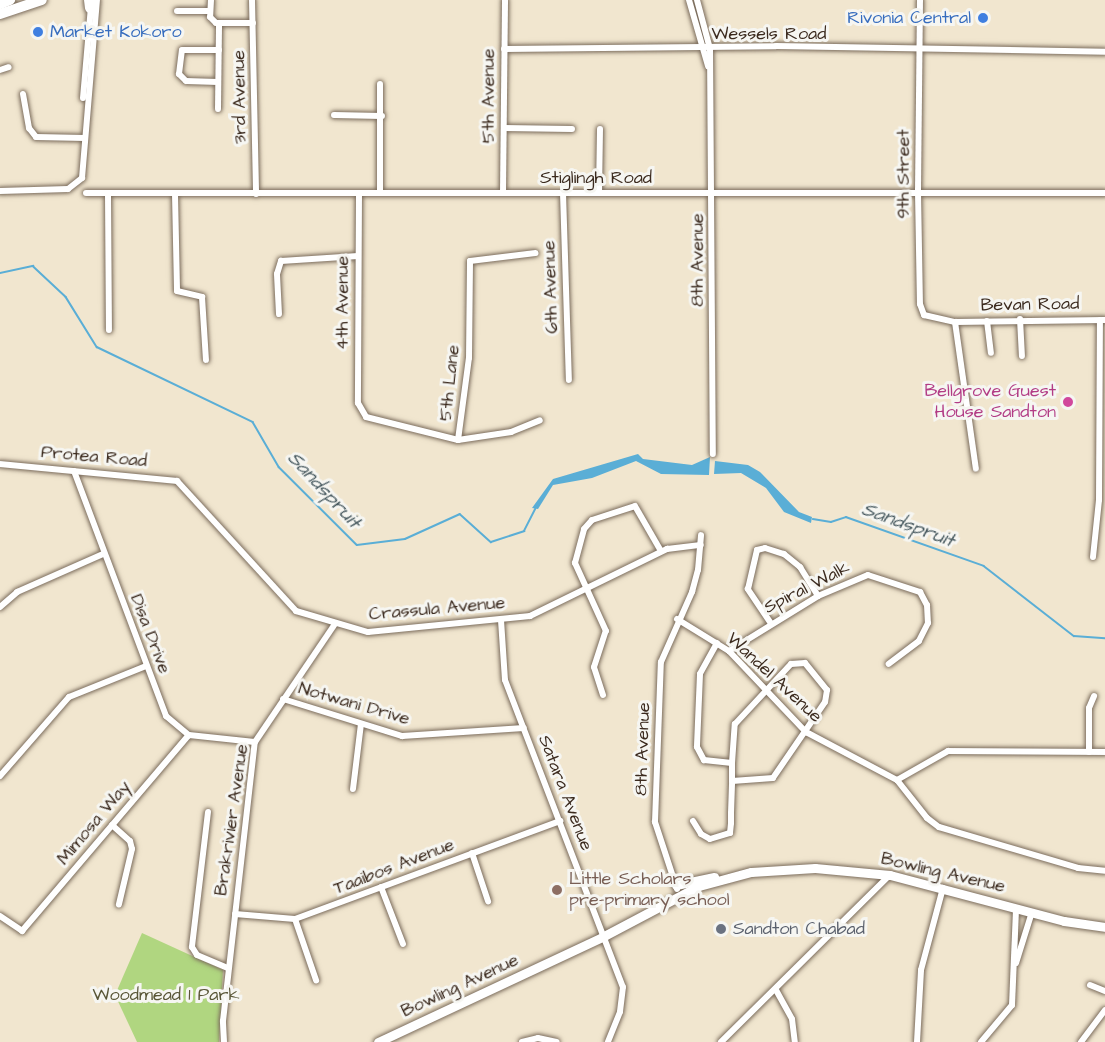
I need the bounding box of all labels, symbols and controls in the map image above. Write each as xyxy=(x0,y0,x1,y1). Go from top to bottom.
place label: Rivonia Central xyxy=(847,7,971,29)
marker: Rivonia Central xyxy=(976,11,990,25)
place label: Market Kokoro xyxy=(50,21,182,43)
street label: Wessels Road xyxy=(712,23,826,45)
marker: Market Kokoro xyxy=(31,25,45,39)
street label: 5th Avenue xyxy=(478,49,500,143)
street label: 3rd Avenue xyxy=(228,50,252,144)
street label: 9th Street xyxy=(893,129,915,219)
street label: Stiglingh Road xyxy=(540,167,652,189)
street label: 8th Avenue xyxy=(687,213,709,307)
street label: 6th Avenue xyxy=(539,240,563,334)
street label: 4th Avenue xyxy=(332,256,354,350)
street label: Bevan Road xyxy=(981,293,1079,317)
street label: 5th Lane xyxy=(435,344,465,422)
place label: Bellgrove Guest House Sandton xyxy=(925,381,1056,424)
marker: Bellgrove Guest House Sandton xyxy=(1061,395,1075,409)
street label: Protea Road xyxy=(40,442,148,472)
water label: Sandspruit xyxy=(282,446,366,534)
water label: Sandspruit xyxy=(858,497,958,553)
street label: Spiral Walk xyxy=(760,557,854,619)
street label: Disa Drive xyxy=(125,591,175,677)
street label: Crassula Avenue xyxy=(368,592,506,626)
street label: Wandel Avenue xyxy=(722,628,826,728)
street label: Notwani Drive xyxy=(296,678,412,730)
street label: 8th Avenue xyxy=(631,702,655,796)
street label: Satara Avenue xyxy=(533,732,597,854)
street label: Brakrivier Avenue xyxy=(211,743,253,897)
street label: Mimosa Way xyxy=(53,777,135,869)
street label: Taaibos Avenue xyxy=(331,834,457,900)
street label: Bowling Avenue xyxy=(879,848,1007,898)
place label: Little Scholars pre-primary school xyxy=(569,869,730,912)
marker: Little Scholars pre-primary school xyxy=(550,883,564,897)
place label: Sandton Chabad xyxy=(733,918,865,940)
marker: Sandton Chabad xyxy=(714,922,728,936)
street label: Bowling Avenue xyxy=(398,949,522,1023)
park label: Woodmead 1 Park xyxy=(93,984,239,1006)

